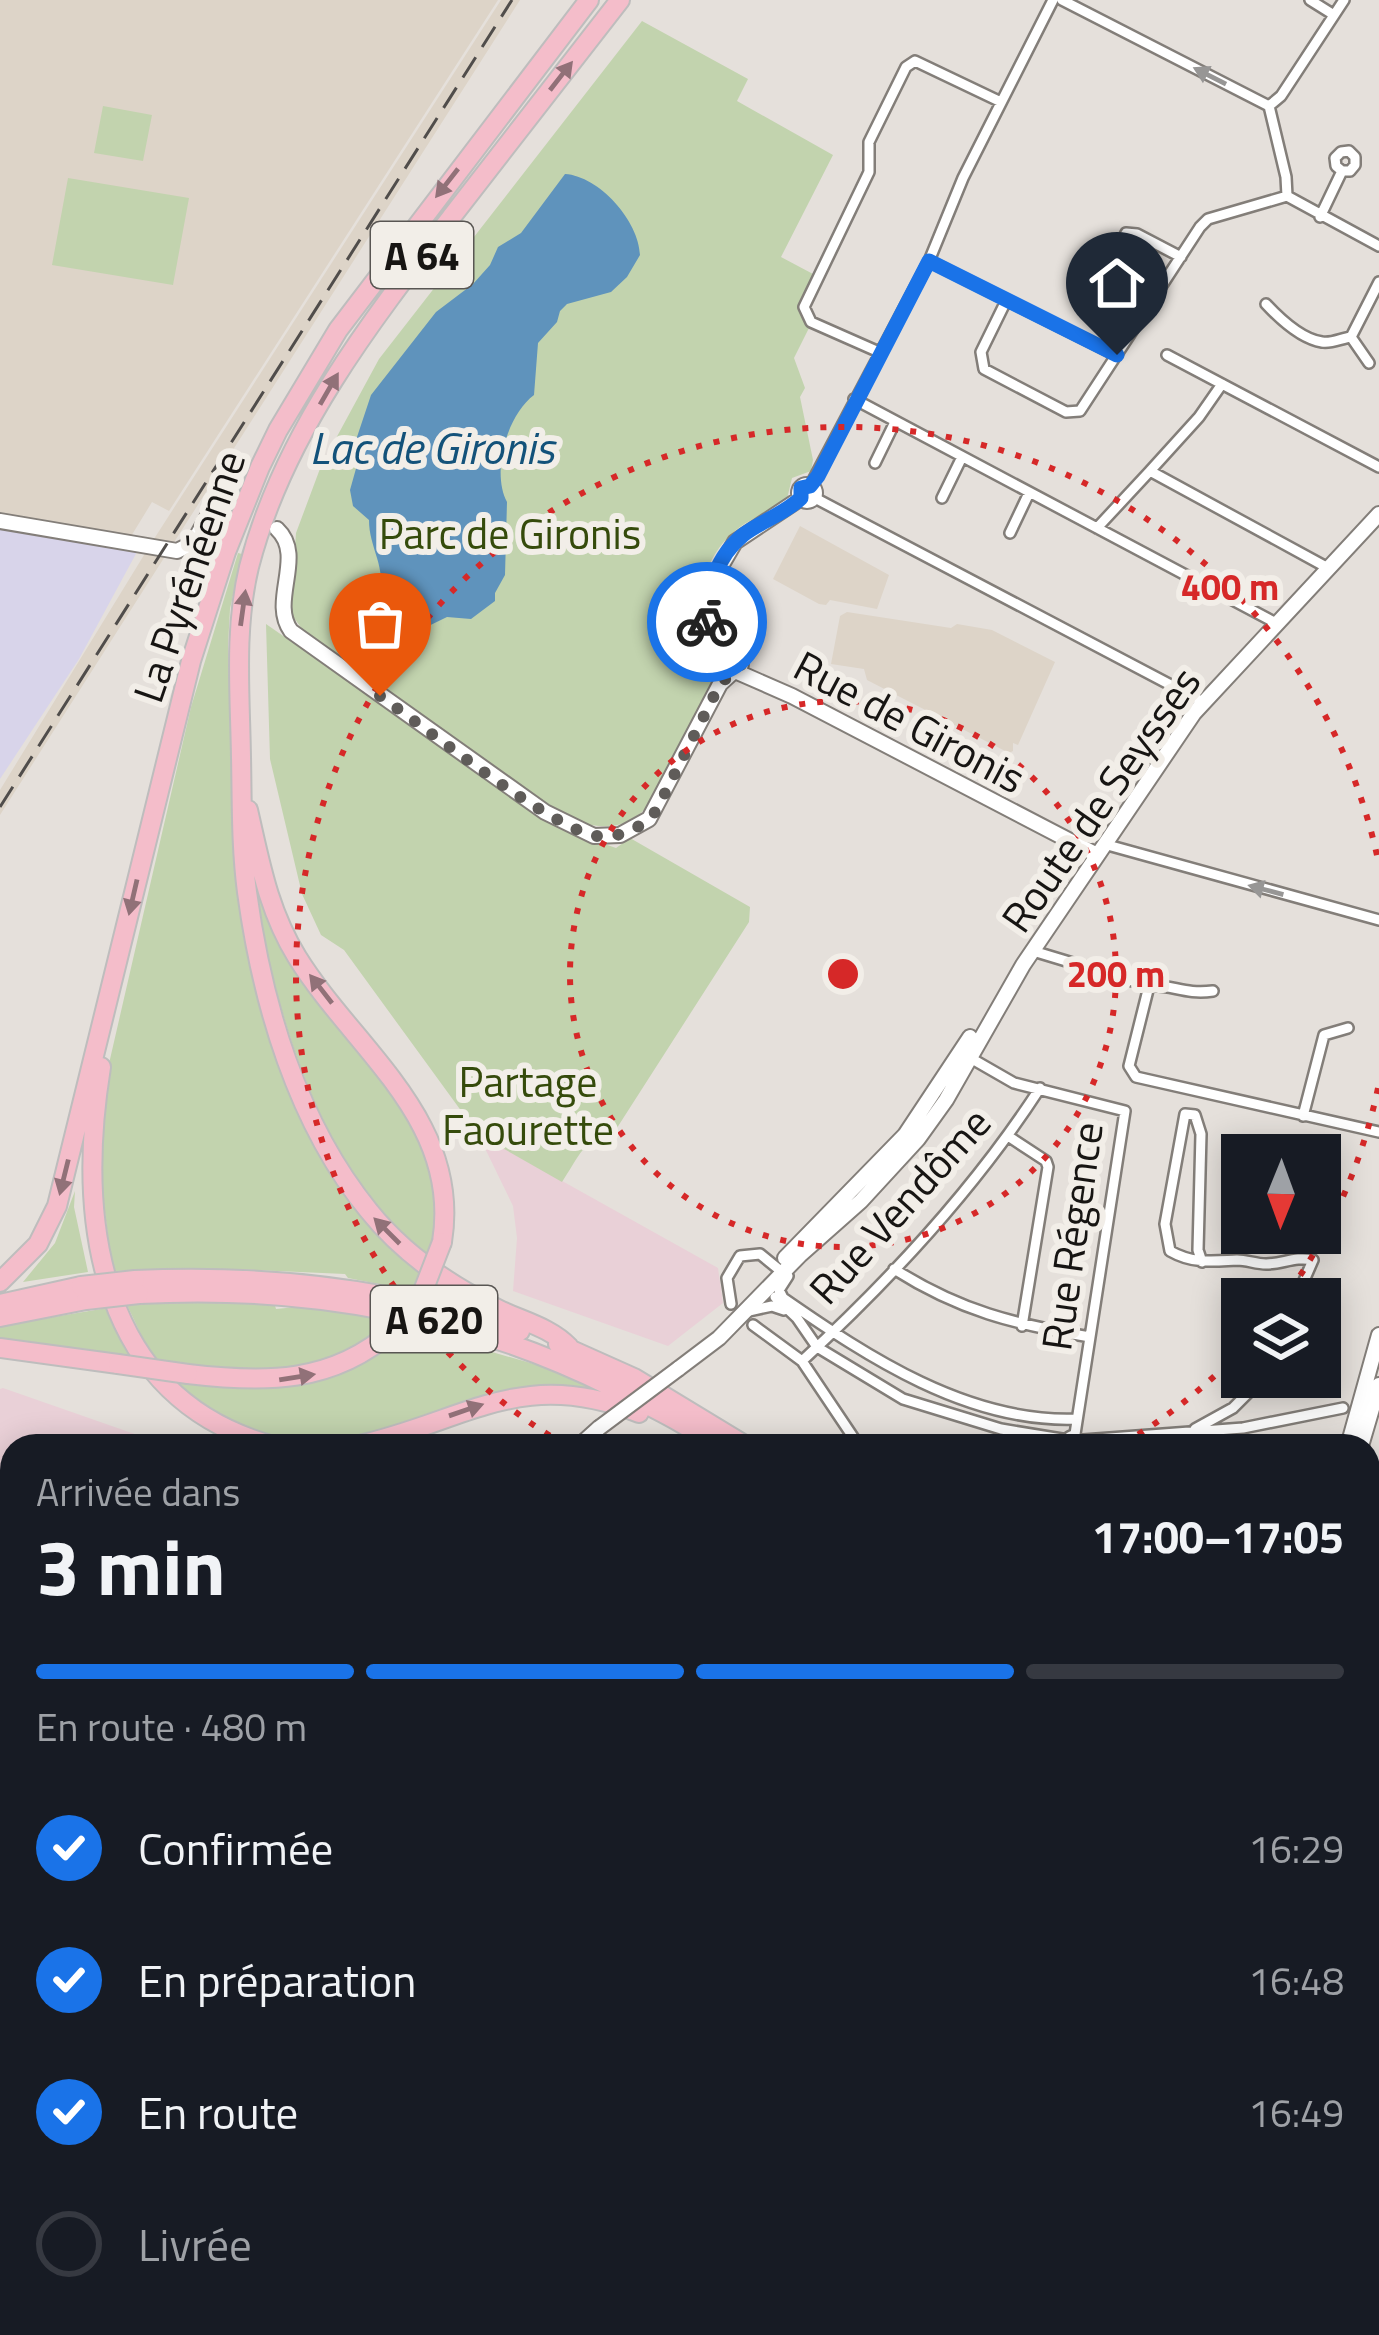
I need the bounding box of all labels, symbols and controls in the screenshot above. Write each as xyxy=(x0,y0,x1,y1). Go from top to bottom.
one-way arrow xyxy=(548,60,573,92)
one-way arrow xyxy=(1192,67,1227,87)
one-way arrow xyxy=(435,168,460,199)
road number: A 64 xyxy=(371,222,473,288)
pin xyxy=(1066,232,1168,355)
icon: home xyxy=(1084,250,1150,316)
one-way arrow xyxy=(318,372,339,406)
water label: Lac de Gironis xyxy=(310,413,557,481)
street label: La Pyrénéenne xyxy=(115,442,261,710)
park label: Parc de Gironis xyxy=(379,501,641,565)
text: 400 m xyxy=(1181,559,1279,614)
courier xyxy=(647,562,767,682)
pin xyxy=(329,573,431,696)
one-way arrow xyxy=(233,589,252,626)
icon: bike xyxy=(674,589,740,655)
icon: bag xyxy=(347,591,413,657)
street label: Rue de Gironis xyxy=(783,633,1037,809)
street label: Route de Seysses xyxy=(985,653,1215,945)
one-way arrow xyxy=(123,879,142,916)
one-way arrow xyxy=(1247,879,1284,898)
text: 200 m xyxy=(1067,946,1165,1001)
centre of rings xyxy=(822,953,864,995)
one-way arrow xyxy=(309,974,334,1005)
park label: Partage Faourette xyxy=(442,1049,614,1161)
street label: Rue Vendôme xyxy=(793,1092,1005,1318)
street label: Rue Régence xyxy=(1023,1118,1119,1354)
north arrow xyxy=(1221,1134,1341,1254)
map controls xyxy=(1221,1134,1341,1398)
one-way arrow xyxy=(54,1158,73,1195)
one-way arrow xyxy=(373,1217,402,1245)
button: layers xyxy=(1221,1278,1341,1398)
road number: A 620 xyxy=(371,1286,497,1352)
one-way arrow xyxy=(278,1367,316,1385)
one-way arrow xyxy=(448,1400,484,1418)
text: Arrivée dans xyxy=(36,1462,240,1521)
text: 17:00–17:05 xyxy=(1092,1502,1344,1570)
text: 3 min xyxy=(36,1507,226,1625)
text: En route · 480 m xyxy=(36,1697,307,1756)
text: Confirmée xyxy=(138,1814,333,1882)
icon: check xyxy=(36,1815,102,1881)
text: 16:29 xyxy=(1248,1819,1344,1878)
text: En préparation xyxy=(138,1946,416,2014)
icon: check xyxy=(36,1947,102,2013)
text: 16:48 xyxy=(1248,1951,1344,2010)
text: En route xyxy=(138,2078,298,2146)
icon: check xyxy=(36,2079,102,2145)
text: 16:49 xyxy=(1248,2083,1344,2142)
text: Livrée xyxy=(138,2210,252,2278)

